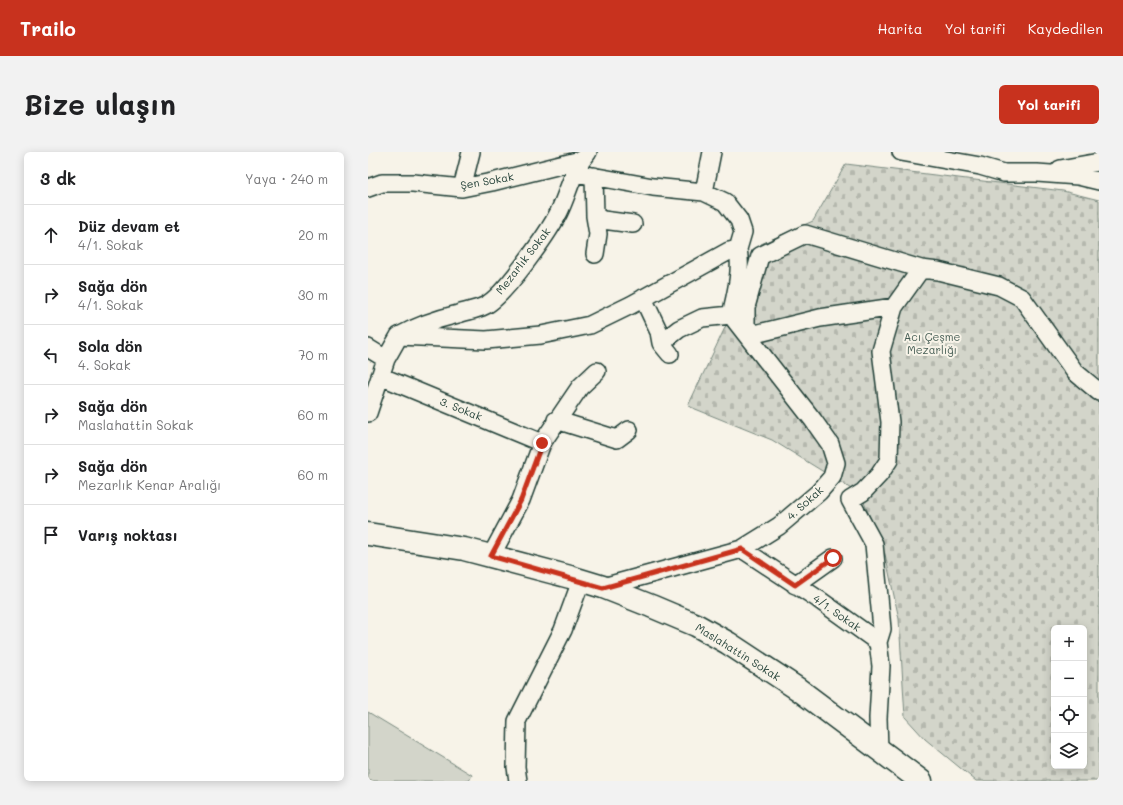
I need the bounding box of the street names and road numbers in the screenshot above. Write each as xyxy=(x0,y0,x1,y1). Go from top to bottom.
street label: Şen Sokak xyxy=(459,168,515,193)
street label: Mezarlık Sokak xyxy=(492,224,554,297)
street label: 3. Sokak xyxy=(438,393,485,424)
street label: 4. Sokak xyxy=(783,482,826,523)
street label: 4/1. Sokak xyxy=(810,591,864,635)
street label: Maslahattin Sokak xyxy=(693,619,784,684)

